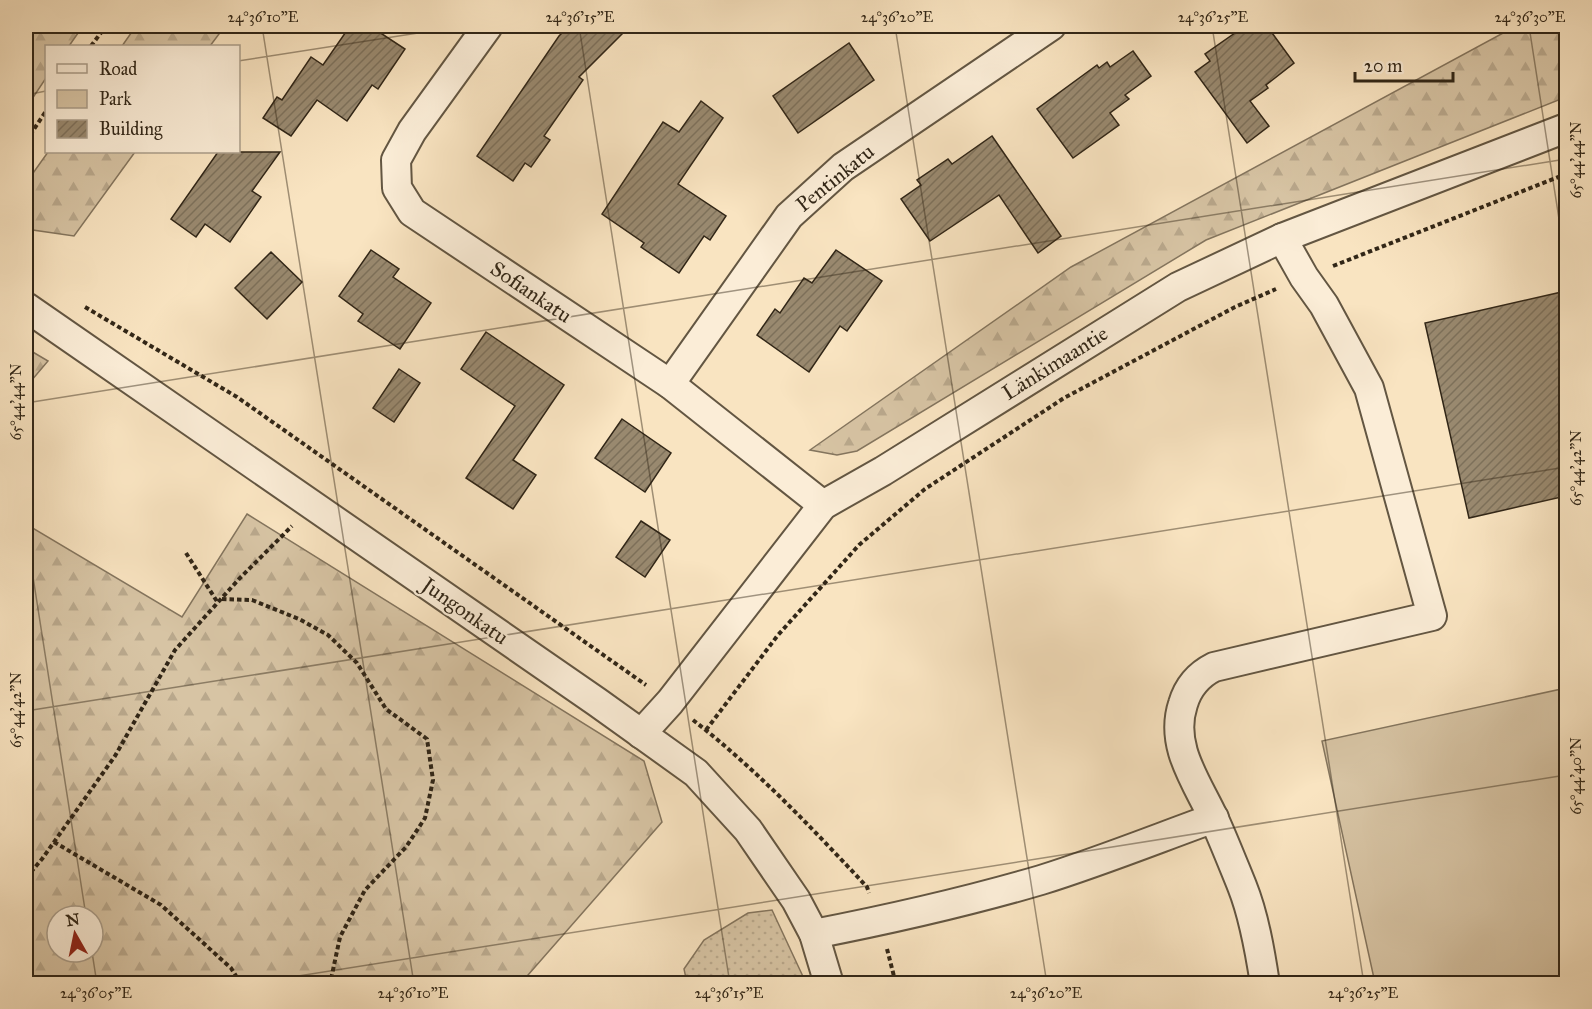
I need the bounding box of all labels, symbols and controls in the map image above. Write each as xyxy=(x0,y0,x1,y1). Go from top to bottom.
text: 24°36'10"E xyxy=(228,8,299,26)
text: 24°36'15"E xyxy=(545,8,615,26)
text: 24°36'20"E xyxy=(861,8,933,26)
text: 24°36'25"E xyxy=(1178,8,1249,26)
text: 24°36'30"E xyxy=(1494,8,1566,26)
legend xyxy=(45,45,240,153)
scale bar xyxy=(1355,45,1452,83)
text: 20 m xyxy=(1364,55,1402,77)
text: Road xyxy=(99,58,137,80)
text: Park xyxy=(99,88,132,110)
text: Building xyxy=(99,118,163,141)
text: 65°44'44"N xyxy=(1567,121,1585,198)
street label: Pentinkatu xyxy=(791,139,879,217)
street label: Sofiankatu xyxy=(485,255,577,329)
street label: Länkimaantie xyxy=(997,320,1113,406)
text: 65°44'44"N xyxy=(7,363,25,440)
text: 65°44'42"N xyxy=(1567,430,1585,506)
street label: Jungonkatu xyxy=(415,571,513,650)
text: 65°44'42"N xyxy=(7,672,25,748)
text: 65°44'40"N xyxy=(1567,737,1585,815)
north arrow xyxy=(45,904,105,964)
text: N xyxy=(65,909,81,930)
text: 24°36'05"E xyxy=(60,984,132,1002)
text: 24°36'10"E xyxy=(378,984,449,1002)
text: 24°36'15"E xyxy=(694,984,764,1002)
text: 24°36'20"E xyxy=(1010,984,1082,1002)
text: 24°36'25"E xyxy=(1328,984,1399,1002)

